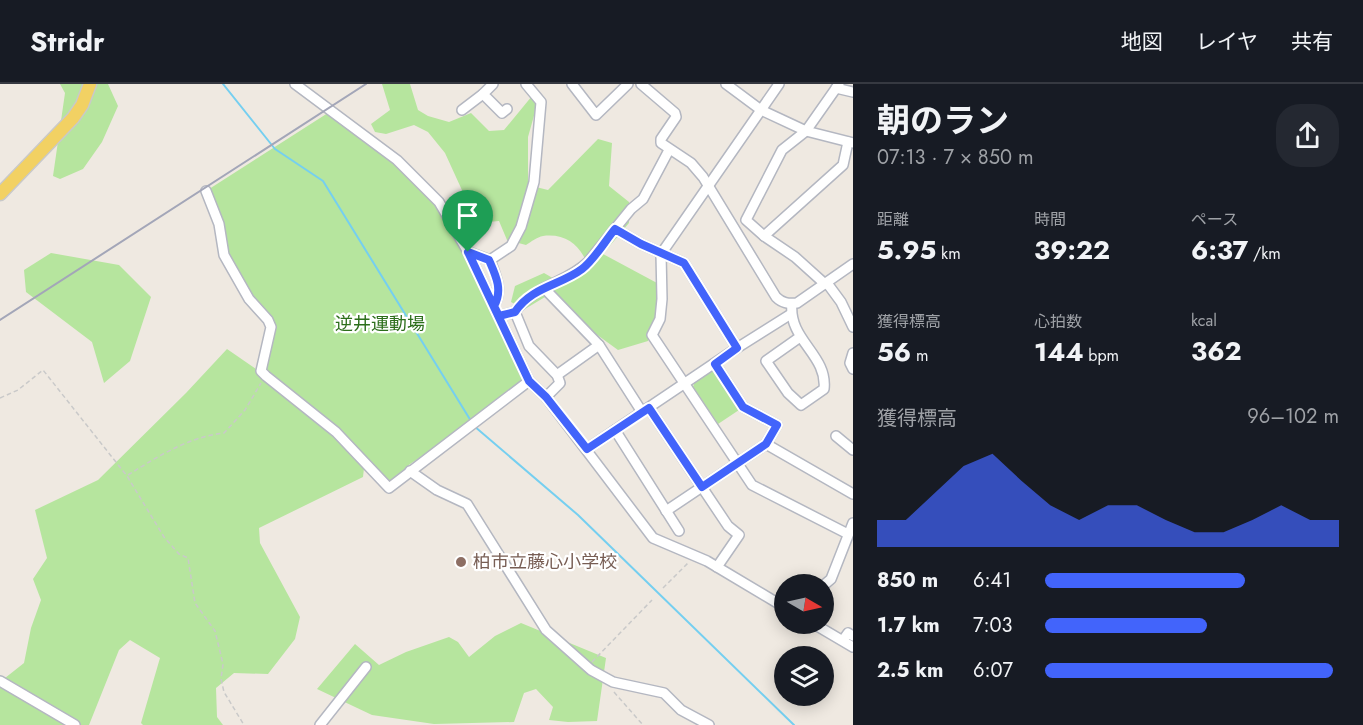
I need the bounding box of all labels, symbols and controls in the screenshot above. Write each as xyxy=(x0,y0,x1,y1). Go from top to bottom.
text: Stridr xyxy=(30,21,104,62)
text: 地図 xyxy=(1121,27,1163,57)
text: レイヤ xyxy=(1196,27,1258,57)
text: 共有 xyxy=(1291,27,1333,57)
text: 朝のラン xyxy=(877,97,1009,144)
button: share xyxy=(1276,104,1339,167)
text: 07:13 · 7 × 850 m xyxy=(877,143,1034,172)
pin xyxy=(442,190,493,252)
icon: arrive xyxy=(451,199,484,232)
text: 距離 xyxy=(877,208,909,231)
text: 時間 xyxy=(1034,208,1066,231)
text: ペース xyxy=(1191,208,1238,231)
text: 5.95 xyxy=(877,231,936,269)
text: 39:22 xyxy=(1034,231,1110,269)
text: 6:37 xyxy=(1191,231,1248,269)
text: km xyxy=(936,242,961,265)
text: /km xyxy=(1248,242,1281,265)
text: kcal xyxy=(1191,309,1217,332)
text: 獲得標高 xyxy=(877,310,941,333)
text: 心拍数 xyxy=(1034,310,1082,333)
park label: 逆井運動場 xyxy=(335,311,425,337)
text: 362 xyxy=(1191,332,1242,370)
text: 56 xyxy=(877,333,911,371)
text: 144 xyxy=(1034,333,1084,371)
text: m xyxy=(911,344,928,367)
text: bpm xyxy=(1084,344,1119,367)
text: 96–102 m xyxy=(1247,402,1339,431)
text: 獲得標高 xyxy=(877,404,957,433)
place label: 柏市立藤心小学校 xyxy=(473,549,617,575)
marker: 柏市立藤心小学校 xyxy=(454,555,468,569)
text: 850 m xyxy=(877,566,938,595)
text: 6:41 xyxy=(973,566,1011,595)
north arrow xyxy=(774,574,834,634)
map controls xyxy=(774,574,834,706)
text: 1.7 km xyxy=(877,611,940,640)
text: 7:03 xyxy=(973,611,1012,640)
button: layers xyxy=(774,646,834,706)
text: 2.5 km xyxy=(877,656,943,685)
text: 6:07 xyxy=(973,656,1013,685)

